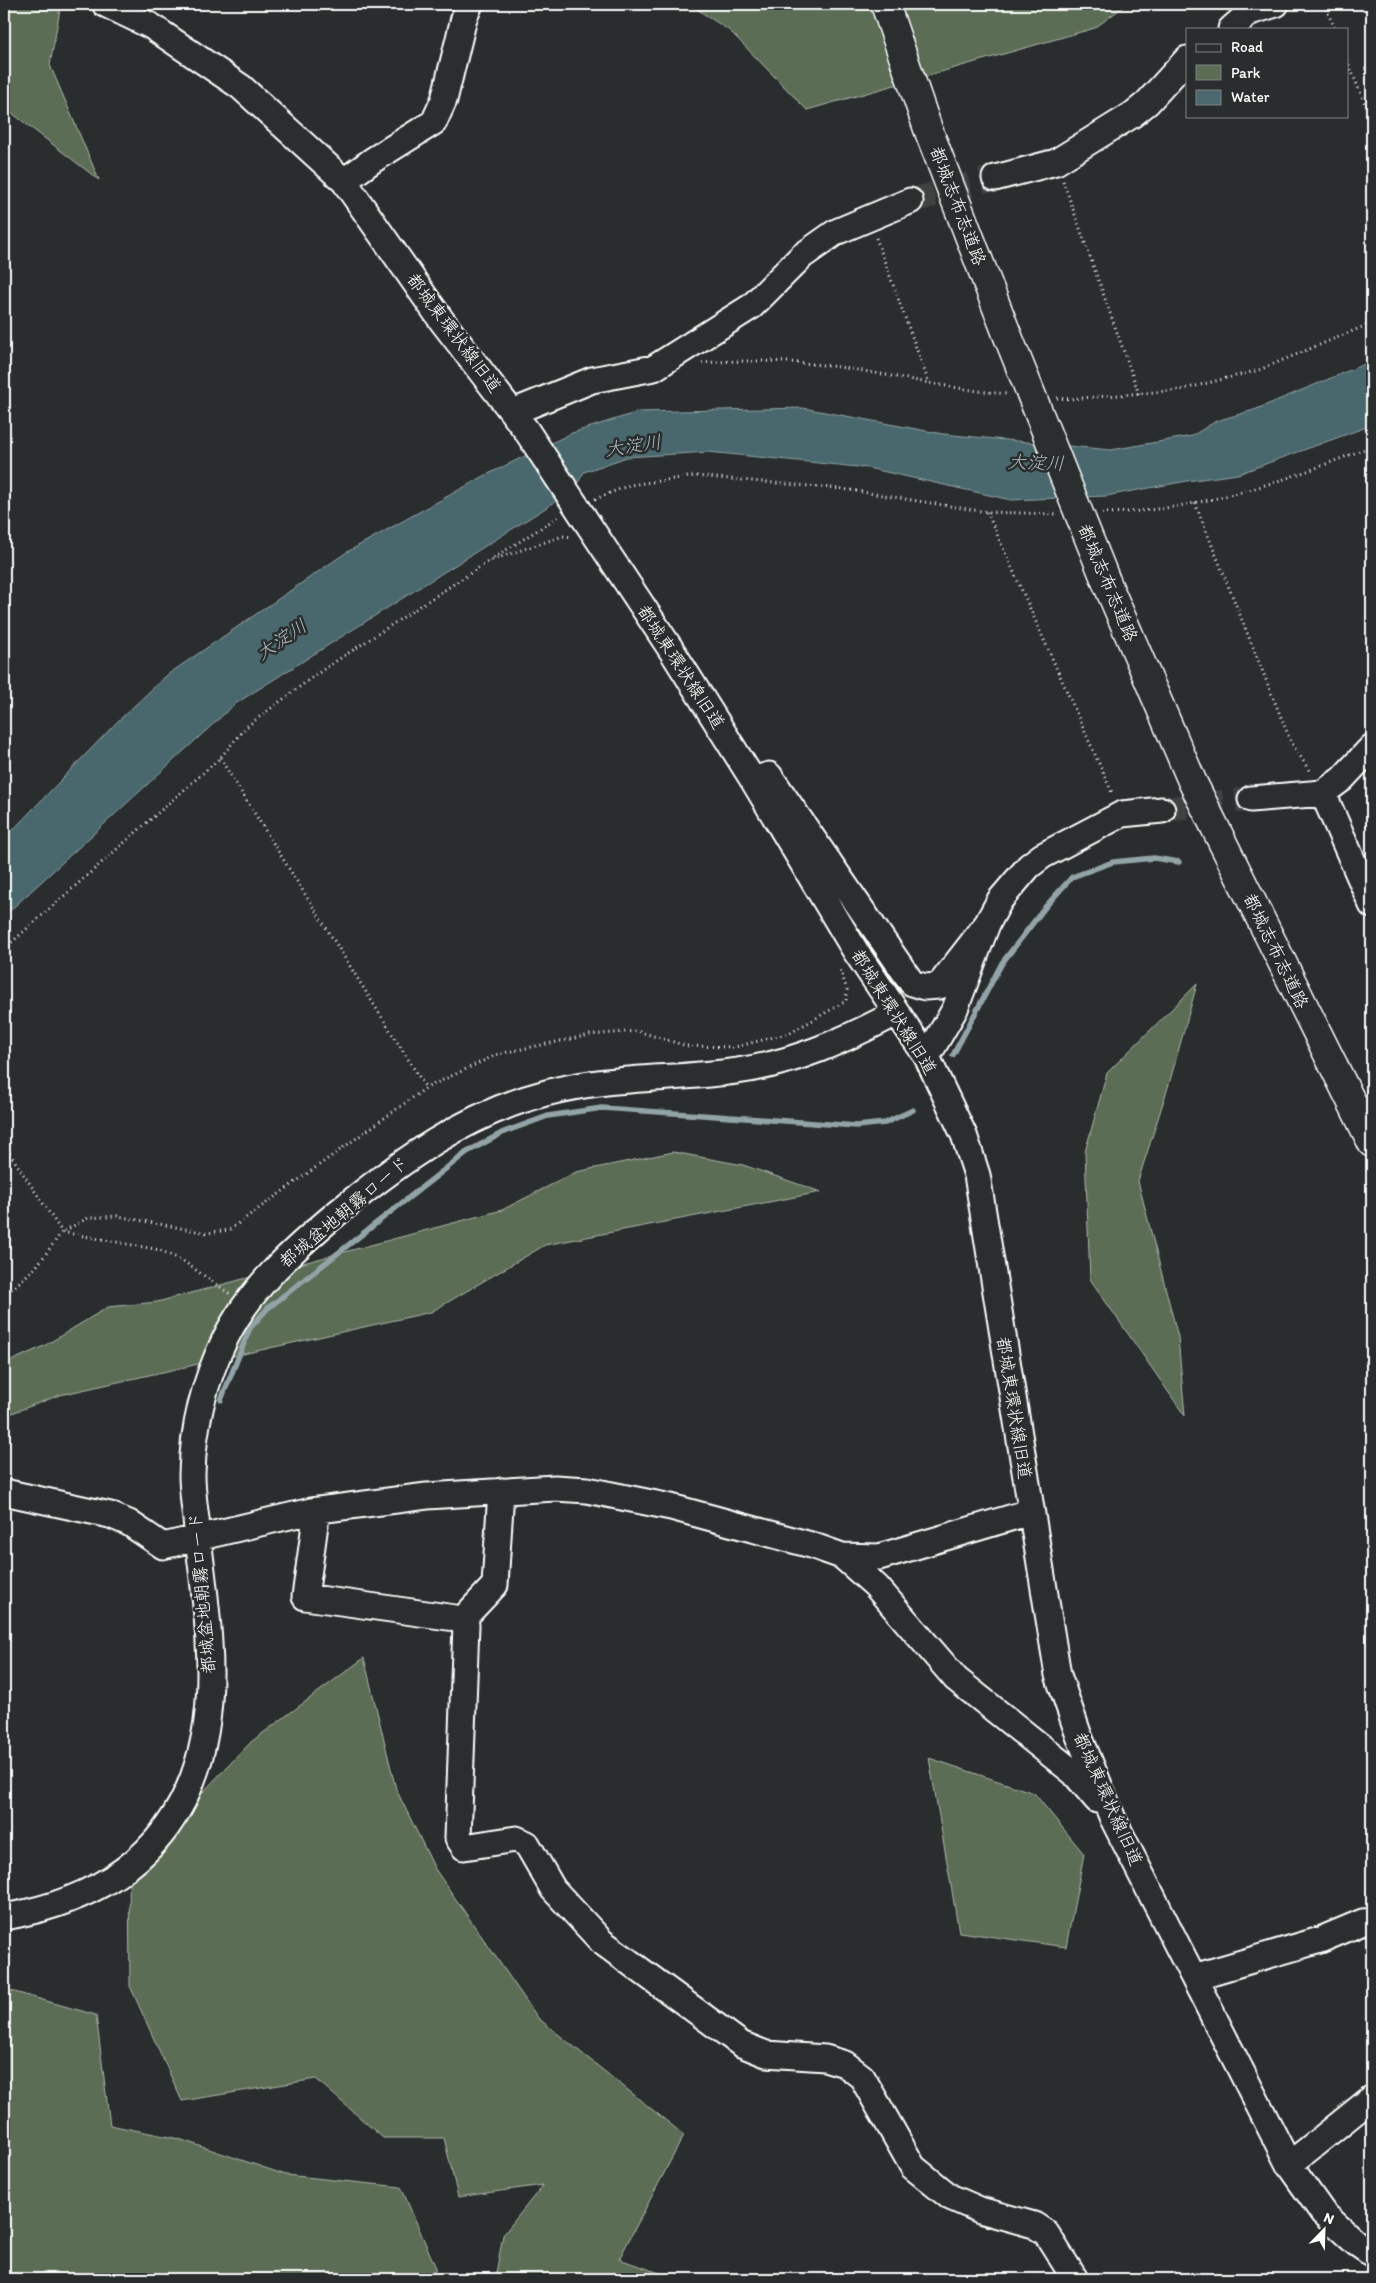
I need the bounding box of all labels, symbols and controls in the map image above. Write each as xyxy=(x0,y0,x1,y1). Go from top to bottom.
legend xyxy=(1186,28,1348,118)
text: Road xyxy=(1231,38,1264,56)
text: Park xyxy=(1231,64,1261,82)
text: Water xyxy=(1231,88,1270,106)
street label: 都城志布志道路 xyxy=(925,143,991,269)
street label: 都城東環状線旧道 xyxy=(402,269,506,397)
water label: 大淀川 xyxy=(603,430,663,461)
water label: 大淀川 xyxy=(1007,450,1065,475)
street label: 都城志布志道路 xyxy=(1073,521,1143,645)
street label: 都城東環状線旧道 xyxy=(633,601,729,733)
water label: 大淀川 xyxy=(251,614,311,665)
street label: 都城志布志道路 xyxy=(1238,890,1314,1012)
street label: 都城東環状線旧道 xyxy=(847,945,941,1079)
street label: 都城盆地朝霧ロード xyxy=(275,1152,413,1272)
street label: 都城東環状線旧道 xyxy=(992,1335,1036,1481)
street label: 都城盆地朝霧ロード xyxy=(184,1511,220,1675)
street label: 都城東環状線旧道 xyxy=(1069,1729,1147,1869)
north arrow xyxy=(1298,2206,1348,2256)
text: N xyxy=(1321,2209,1337,2228)

